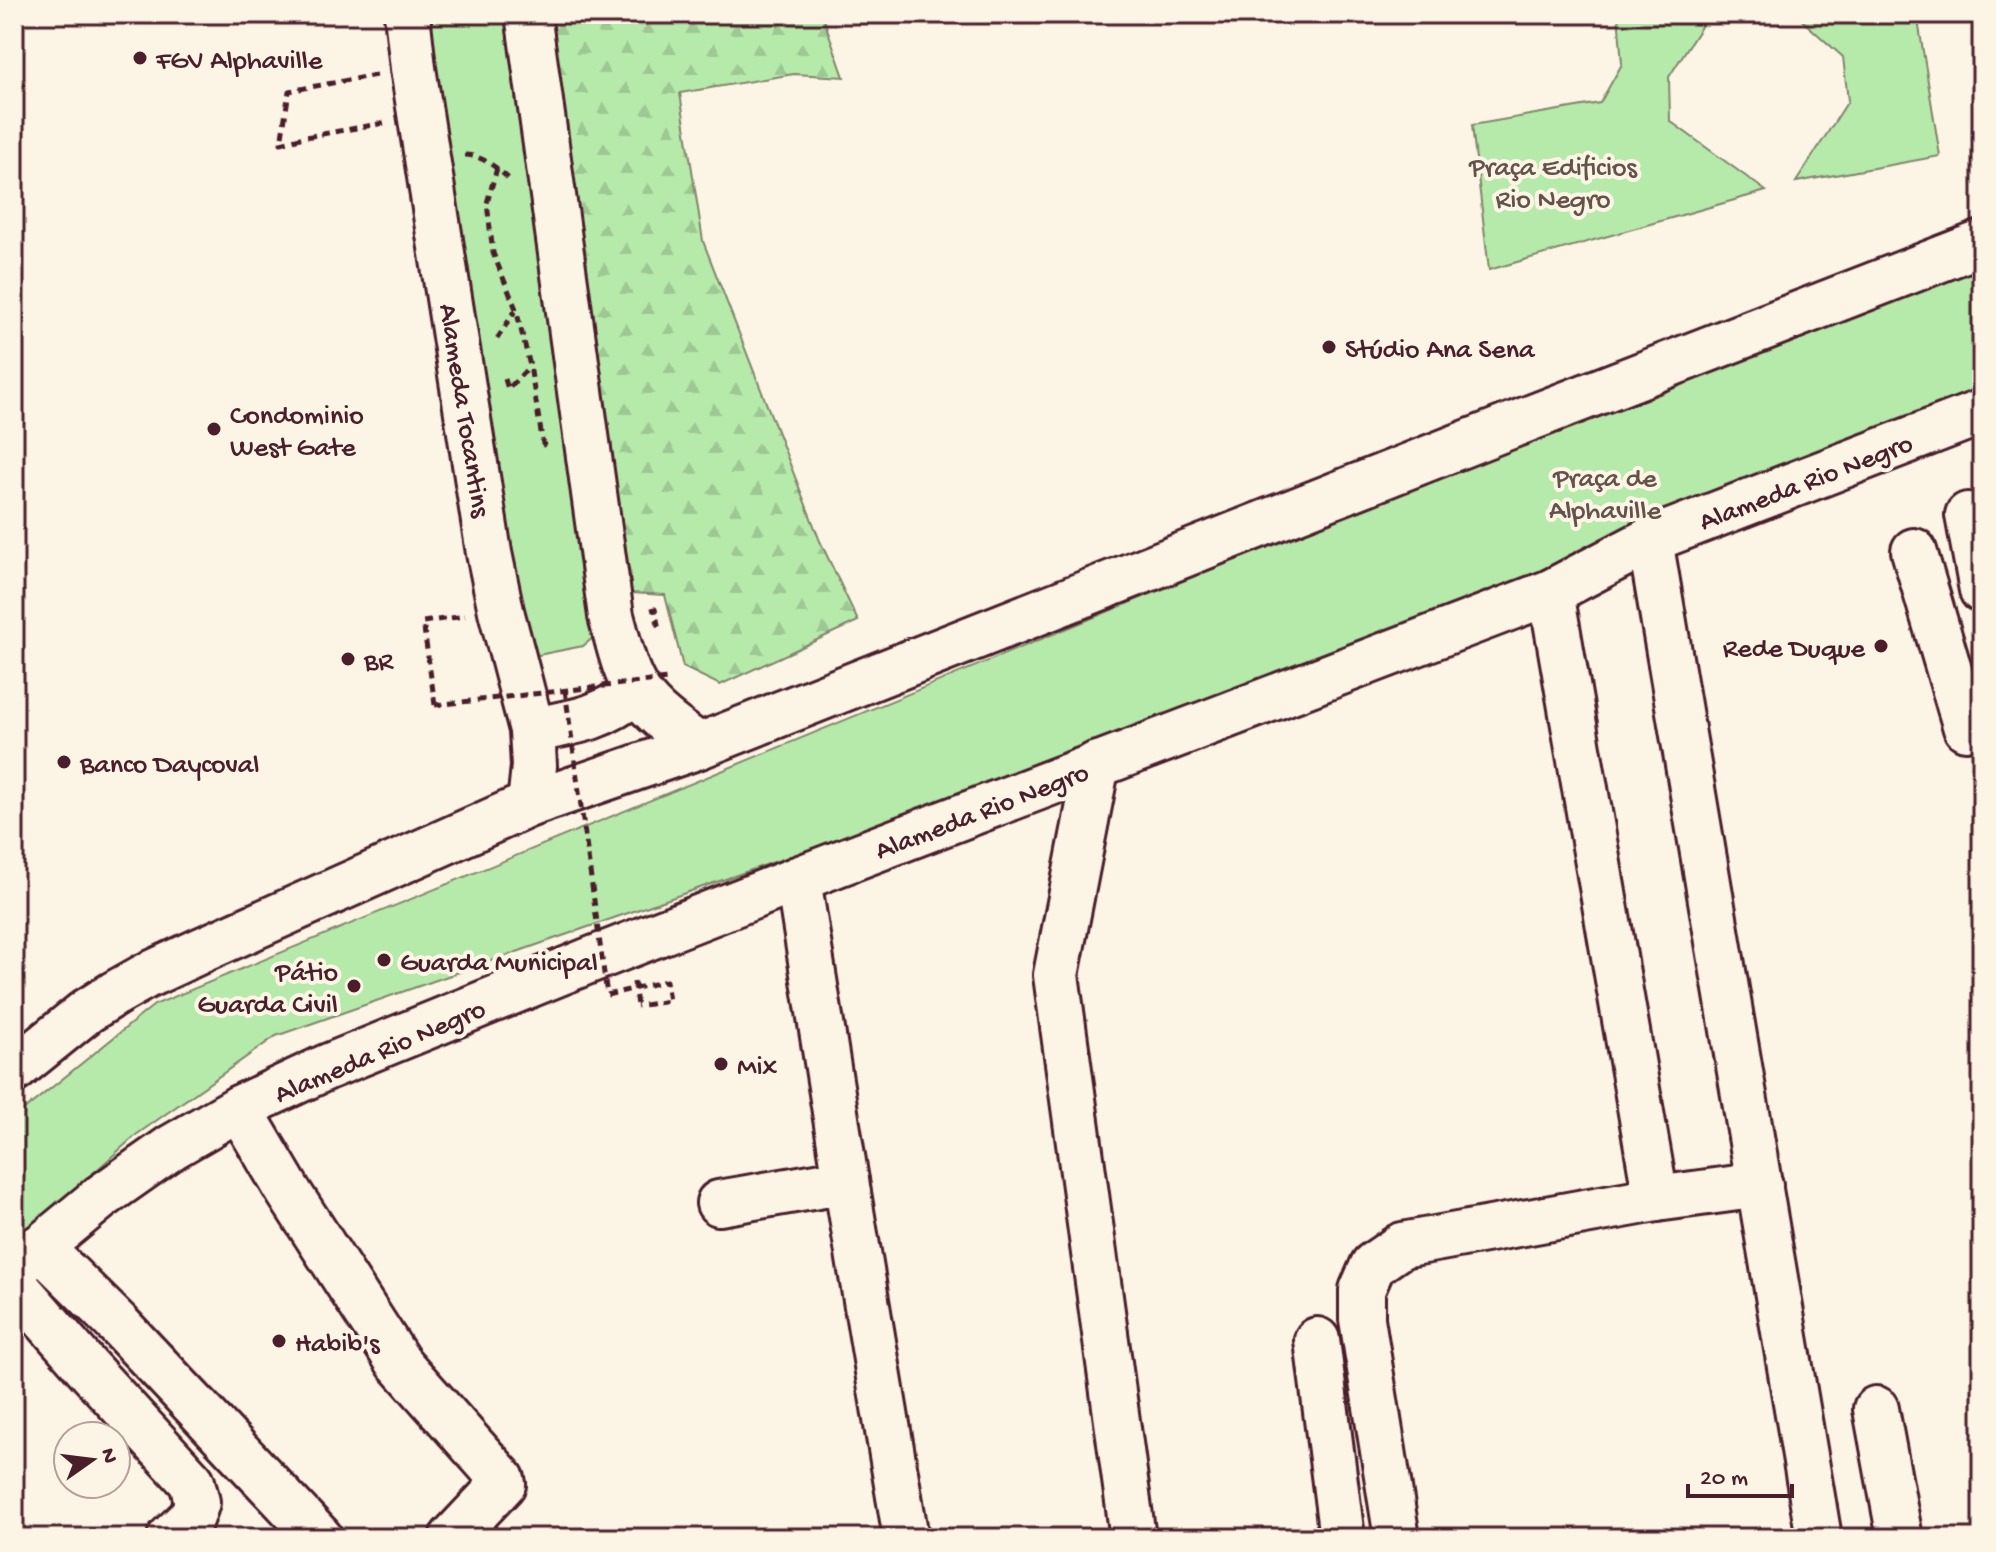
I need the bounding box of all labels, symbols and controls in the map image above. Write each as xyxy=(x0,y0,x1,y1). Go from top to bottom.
place label: FGV Alphaville xyxy=(155,46,323,79)
marker: FGV Alphaville xyxy=(131,49,149,67)
park label: Praça Edificios Rio Negro xyxy=(1468,153,1637,218)
street label: Alameda Tocantins xyxy=(429,301,496,521)
place label: Stúdio Ana Sena xyxy=(1345,335,1536,368)
marker: Stúdio Ana Sena xyxy=(1320,338,1338,356)
place label: Condominio West Gate xyxy=(230,401,364,466)
marker: Condominio West Gate xyxy=(205,420,223,438)
street label: Alameda Rio Negro xyxy=(1695,428,1918,540)
park label: Praça de Alphaville xyxy=(1549,464,1662,529)
place label: Rede Duque xyxy=(1723,634,1866,667)
marker: Rede Duque xyxy=(1872,637,1890,655)
place label: BR xyxy=(363,647,394,680)
marker: BR xyxy=(339,650,357,668)
place label: Banco Daycoval xyxy=(79,750,260,783)
marker: Banco Daycoval xyxy=(55,753,73,771)
street label: Alameda Rio Negro xyxy=(871,757,1094,869)
place label: Guarda Municipal xyxy=(400,948,598,981)
marker: Guarda Municipal xyxy=(375,951,393,969)
place label: Pátio Guarda Civil xyxy=(197,958,338,1023)
marker: Pátio Guarda Civil xyxy=(345,977,363,995)
street label: Alameda Rio Negro xyxy=(270,994,491,1113)
place label: Mix xyxy=(737,1052,777,1085)
marker: Mix xyxy=(712,1055,730,1073)
place label: Habib's xyxy=(295,1329,380,1362)
marker: Habib's xyxy=(270,1332,288,1350)
north arrow xyxy=(52,1420,132,1500)
text: N xyxy=(93,1446,122,1466)
scale bar xyxy=(1688,1448,1792,1498)
text: 20 m xyxy=(1700,1465,1748,1494)

